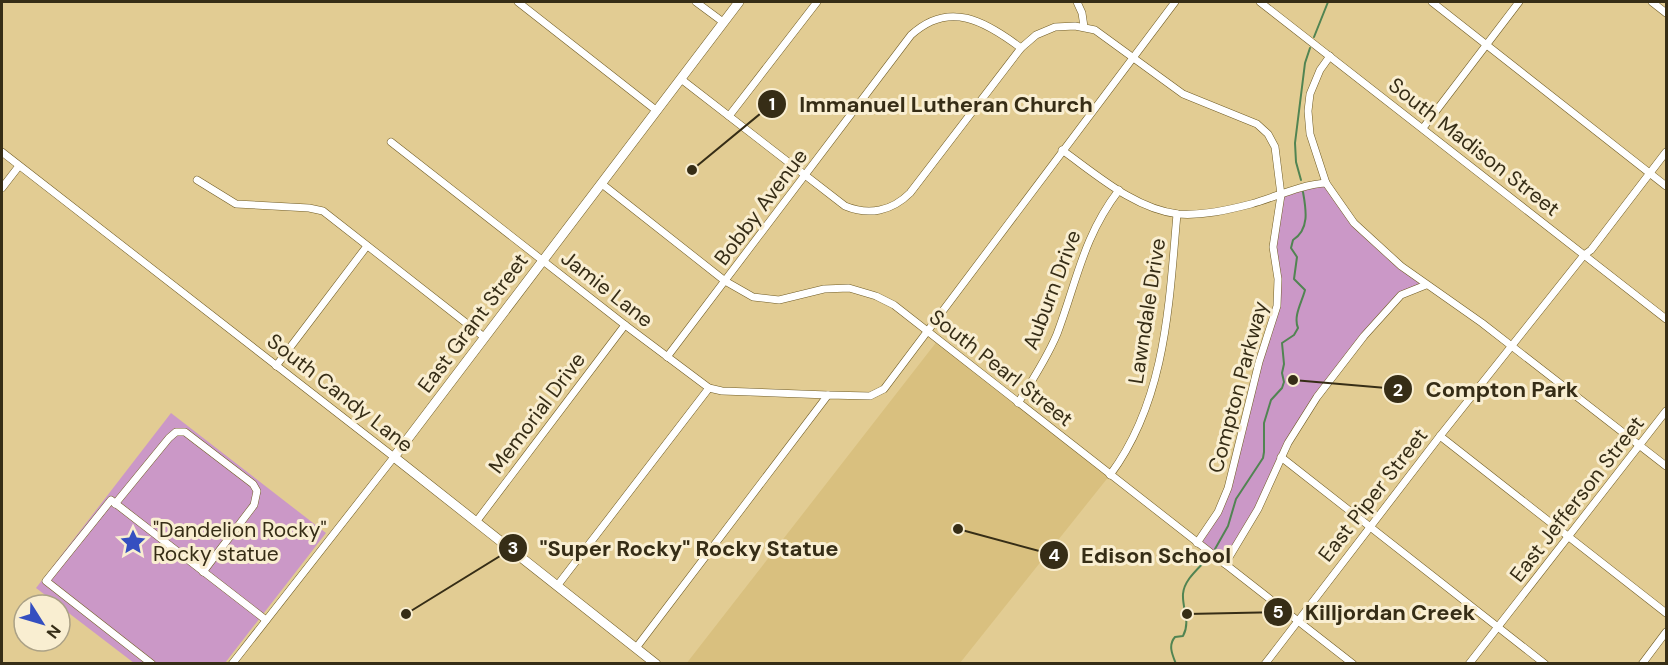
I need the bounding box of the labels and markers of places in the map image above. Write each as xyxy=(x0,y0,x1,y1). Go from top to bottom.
callout: Immanuel Lutheran Church xyxy=(757,84,1105,124)
callout: Compton Park xyxy=(1383,369,1590,409)
place label: "Dandelion Rocky" Rocky statue xyxy=(153,516,327,568)
place icon: "Dandelion Rocky" Rocky statue xyxy=(118,527,148,557)
callout: "Super Rocky" Rocky Statue xyxy=(498,528,851,568)
callout: Edison School xyxy=(1039,535,1243,575)
callout: Killjordan Creek xyxy=(1263,592,1488,632)

